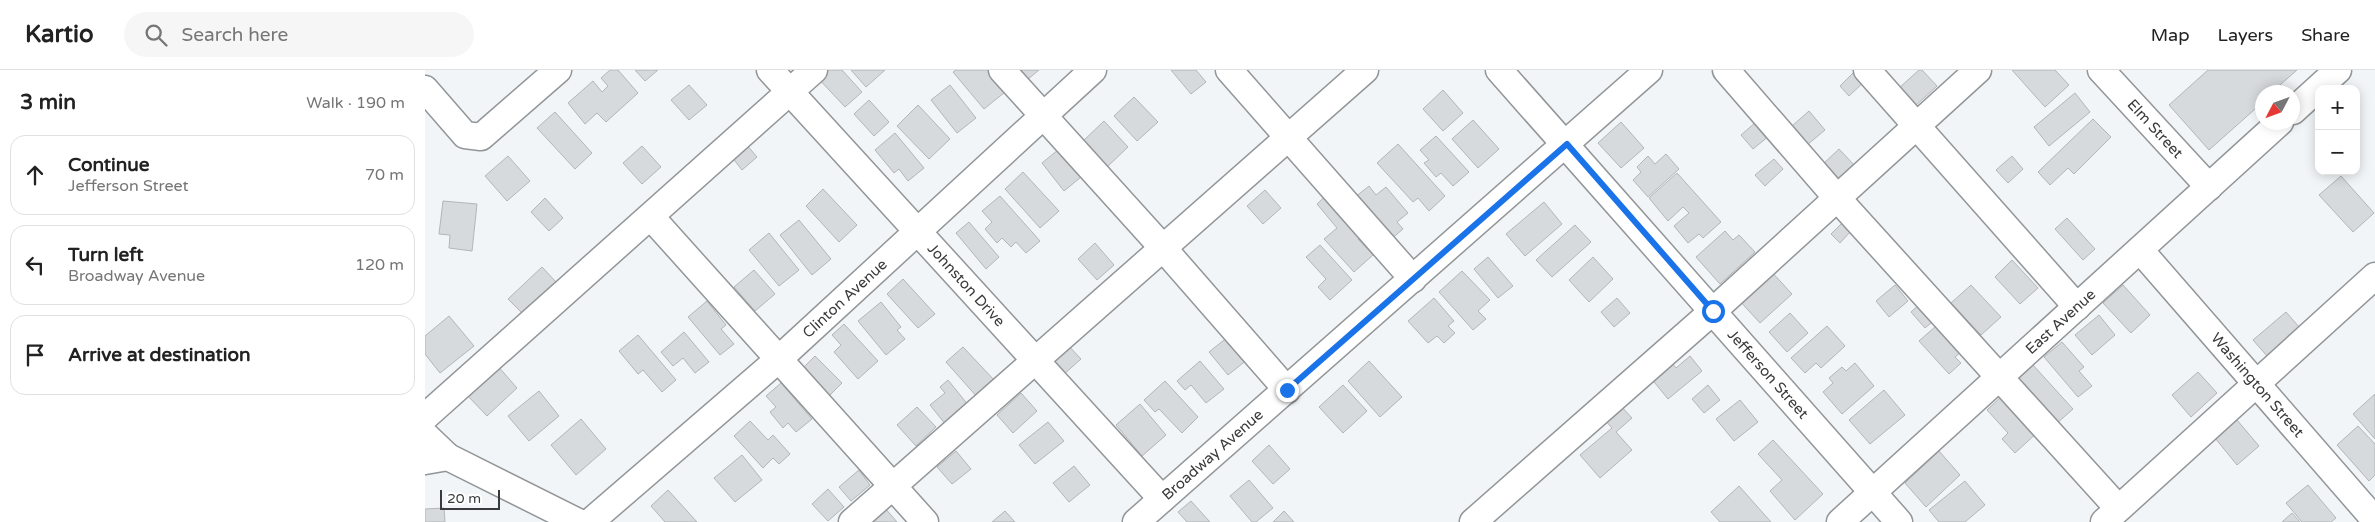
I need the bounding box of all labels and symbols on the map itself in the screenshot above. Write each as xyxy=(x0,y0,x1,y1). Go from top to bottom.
north arrow xyxy=(2255,85,2300,130)
street label: Elm Street xyxy=(2124,96,2187,162)
street label: Johnston Drive xyxy=(924,239,1009,330)
street label: Clinton Avenue xyxy=(799,255,891,342)
street label: East Avenue xyxy=(2022,285,2099,358)
route start xyxy=(1702,300,1725,323)
street label: Jefferson Street xyxy=(1724,326,1813,423)
street label: Washington Street xyxy=(2207,329,2308,441)
route end xyxy=(1276,379,1299,402)
street label: Broadway Avenue xyxy=(1158,405,1267,504)
scale bar xyxy=(440,487,500,510)

